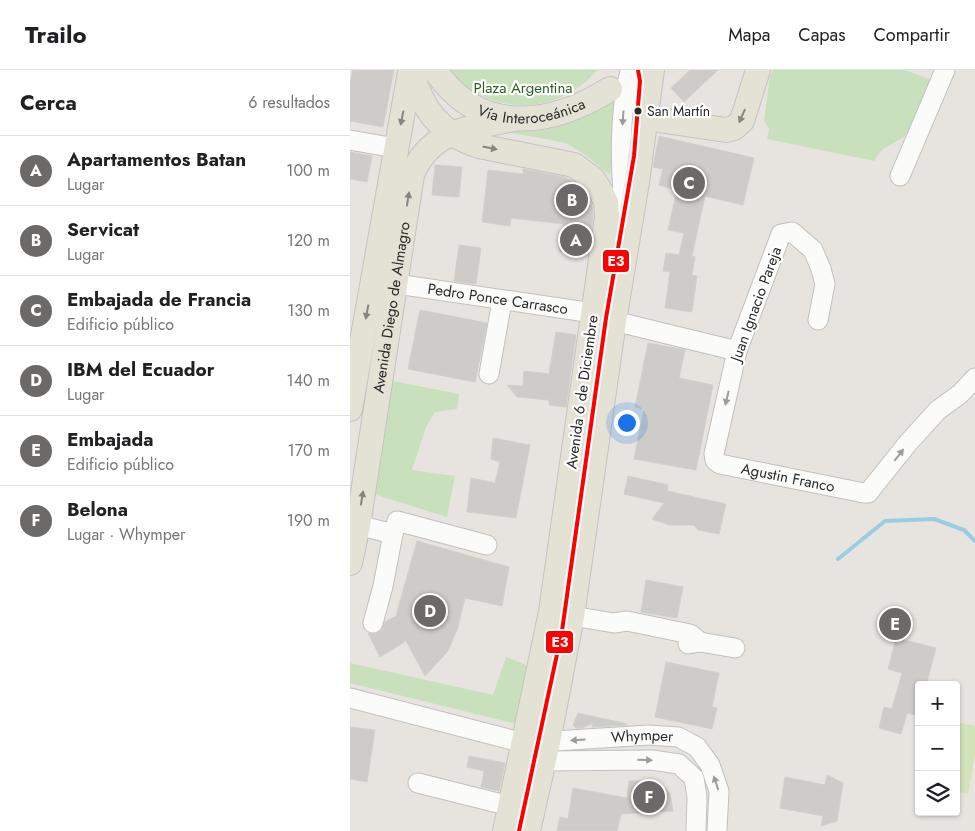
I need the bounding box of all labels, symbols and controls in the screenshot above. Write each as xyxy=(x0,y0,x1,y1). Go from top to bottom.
text: Trailo xyxy=(25,17,87,52)
text: Mapa xyxy=(728,22,770,48)
text: Capas xyxy=(798,22,846,48)
text: Compartir xyxy=(874,22,950,48)
park label: Plaza Argentina xyxy=(473,77,573,99)
text: Cerca xyxy=(20,88,77,118)
text: 6 resultados xyxy=(248,91,330,114)
street label: Vía Interoceánica xyxy=(474,93,589,130)
place label: San Martín xyxy=(647,101,710,121)
marker: San Martín xyxy=(633,106,643,116)
one-way arrow xyxy=(738,109,746,123)
one-way arrow xyxy=(398,110,406,126)
one-way arrow xyxy=(619,110,627,126)
one-way arrow xyxy=(482,145,498,153)
text: Apartamentos Batan xyxy=(67,146,246,173)
text: A xyxy=(30,159,42,182)
text: 100 m xyxy=(286,159,330,182)
pin: C xyxy=(673,164,705,202)
text: Lugar xyxy=(67,173,105,196)
pin: B xyxy=(556,181,588,219)
one-way arrow xyxy=(404,190,412,206)
text: Servicat xyxy=(67,216,139,243)
street label: Avenida Diego de Almagro xyxy=(367,220,416,395)
pin: A xyxy=(560,221,592,259)
text: B xyxy=(31,229,41,252)
text: 120 m xyxy=(287,229,330,252)
text: Lugar xyxy=(67,243,105,266)
street label: Juan Ignacio Pareja xyxy=(724,244,787,366)
line badge: E3 xyxy=(602,249,630,273)
text: E3 xyxy=(607,251,625,271)
street label: Pedro Ponce Carrasco xyxy=(426,278,569,320)
text: Embajada de Francia xyxy=(67,286,251,313)
text: C xyxy=(30,299,42,322)
text: 130 m xyxy=(287,299,330,322)
one-way arrow xyxy=(363,305,371,320)
text: Edificio público xyxy=(67,313,174,336)
street label: Avenida 6 de Diciembre xyxy=(560,313,604,470)
text: IBM del Ecuador xyxy=(67,356,215,383)
text: D xyxy=(30,369,42,392)
text: 140 m xyxy=(287,369,330,392)
text: Lugar xyxy=(67,383,105,406)
one-way arrow xyxy=(722,391,730,407)
your location xyxy=(614,410,640,436)
text: Embajada xyxy=(67,426,153,453)
text: E xyxy=(31,439,41,462)
text: 170 m xyxy=(288,439,330,462)
one-way arrow xyxy=(893,449,904,462)
text: Edificio público xyxy=(67,453,174,476)
street label: Agustin Franco xyxy=(739,458,837,498)
one-way arrow xyxy=(358,489,366,505)
text: Belona xyxy=(67,496,128,523)
text: F xyxy=(32,509,40,532)
text: 190 m xyxy=(287,509,330,532)
text: Lugar · Whymper xyxy=(67,523,186,546)
pin: D xyxy=(414,592,446,630)
pin: E xyxy=(879,605,911,643)
line badge: E3 xyxy=(545,630,574,654)
text: E3 xyxy=(551,632,569,652)
map controls xyxy=(915,681,960,816)
button: + xyxy=(915,681,960,726)
street label: Whymper xyxy=(610,724,675,748)
button: − xyxy=(915,726,960,771)
one-way arrow xyxy=(570,736,586,744)
one-way arrow xyxy=(637,756,653,764)
button: layers xyxy=(915,771,960,816)
one-way arrow xyxy=(712,775,719,790)
pin: F xyxy=(633,778,665,816)

